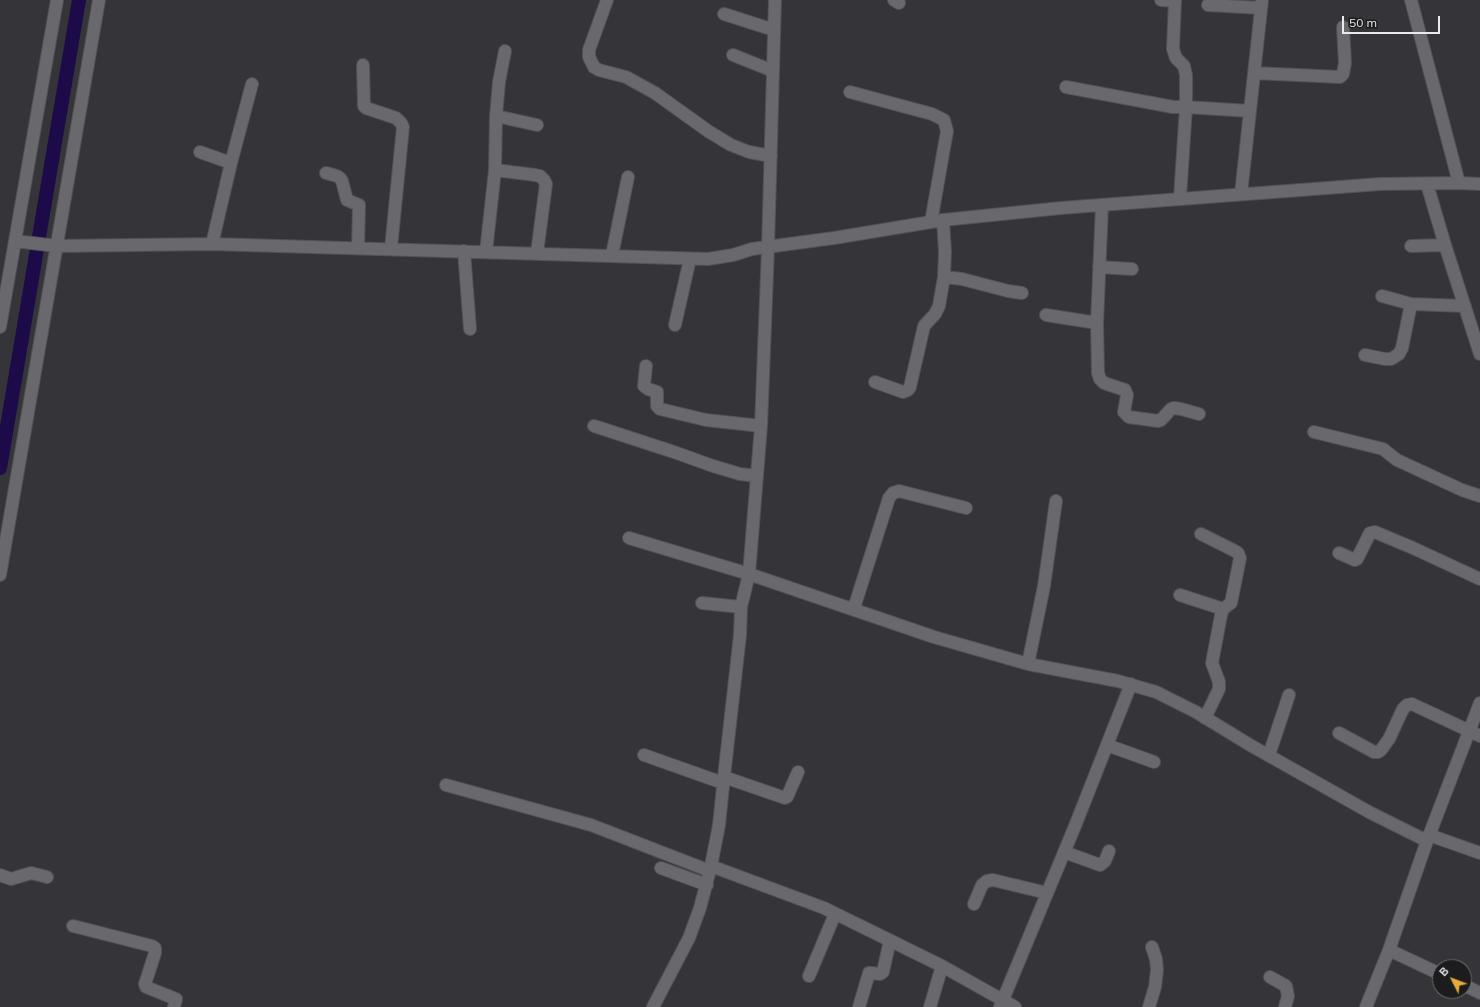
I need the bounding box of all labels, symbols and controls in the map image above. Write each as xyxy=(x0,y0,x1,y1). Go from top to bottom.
scale bar xyxy=(1344,8,1442,34)
text: 50 m xyxy=(1349,15,1377,30)
north arrow xyxy=(1432,959,1472,999)
text: B xyxy=(1436,964,1452,979)

